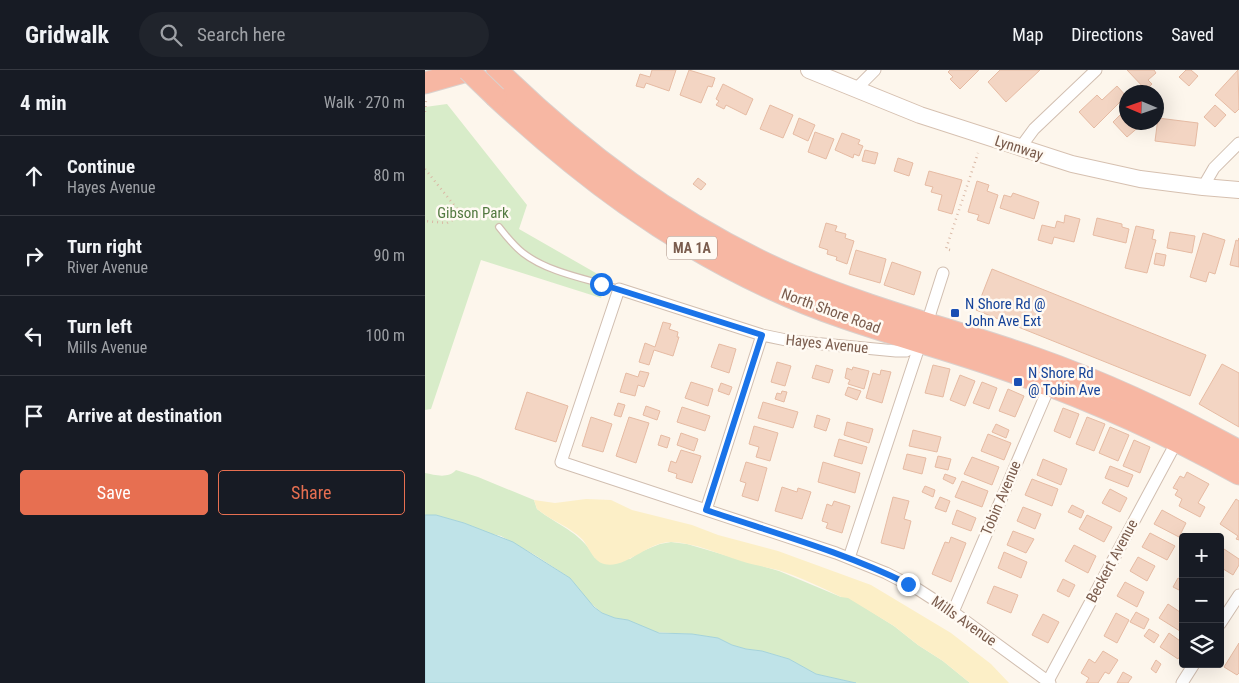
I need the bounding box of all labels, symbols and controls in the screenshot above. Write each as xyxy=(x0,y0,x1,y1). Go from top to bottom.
search box xyxy=(139,12,489,57)
text: Gridwalk xyxy=(25,21,109,49)
icon: search xyxy=(157,21,185,49)
text: Search here xyxy=(197,23,285,46)
text: Map xyxy=(1012,24,1043,45)
text: Directions xyxy=(1071,24,1143,45)
text: Saved xyxy=(1171,24,1214,45)
north arrow xyxy=(1119,85,1164,130)
text: 4 min xyxy=(20,91,67,115)
text: Walk · 270 m xyxy=(324,93,405,112)
street label: Lynnway xyxy=(992,132,1046,164)
text: Continue xyxy=(67,155,135,178)
icon: ahead xyxy=(20,162,48,190)
text: 80 m xyxy=(373,166,405,185)
text: Hayes Avenue xyxy=(67,178,156,197)
park label: Gibson Park xyxy=(437,204,509,222)
text: Turn right xyxy=(67,235,142,258)
road number: MA 1A xyxy=(667,237,717,260)
icon: right xyxy=(20,242,48,270)
text: 90 m xyxy=(373,246,405,265)
text: River Avenue xyxy=(67,258,148,277)
route start xyxy=(590,273,613,296)
street label: North Shore Road xyxy=(779,285,883,337)
place label: N Shore Rd @ John Ave Ext xyxy=(965,295,1046,330)
marker: N Shore Rd @ John Ave Ext xyxy=(949,307,961,319)
text: Turn left xyxy=(67,315,132,338)
icon: left xyxy=(20,322,48,350)
text: 100 m xyxy=(366,326,405,345)
street label: Hayes Avenue xyxy=(785,331,869,357)
text: Mills Avenue xyxy=(67,338,147,357)
place label: N Shore Rd @ Tobin Ave xyxy=(1028,364,1100,399)
marker: N Shore Rd @ Tobin Ave xyxy=(1012,376,1024,388)
icon: arrive xyxy=(20,402,48,430)
text: Arrive at destination xyxy=(67,404,222,427)
street label: Tobin Avenue xyxy=(977,458,1025,538)
button: Save xyxy=(20,470,208,515)
button: Share xyxy=(218,470,405,515)
street label: Beckert Avenue xyxy=(1083,516,1141,606)
map controls xyxy=(1179,533,1224,668)
button: + xyxy=(1179,533,1224,578)
route end xyxy=(897,573,920,596)
button: − xyxy=(1179,578,1224,623)
street label: Mills Avenue xyxy=(928,592,1000,650)
button: layers xyxy=(1179,623,1224,668)

